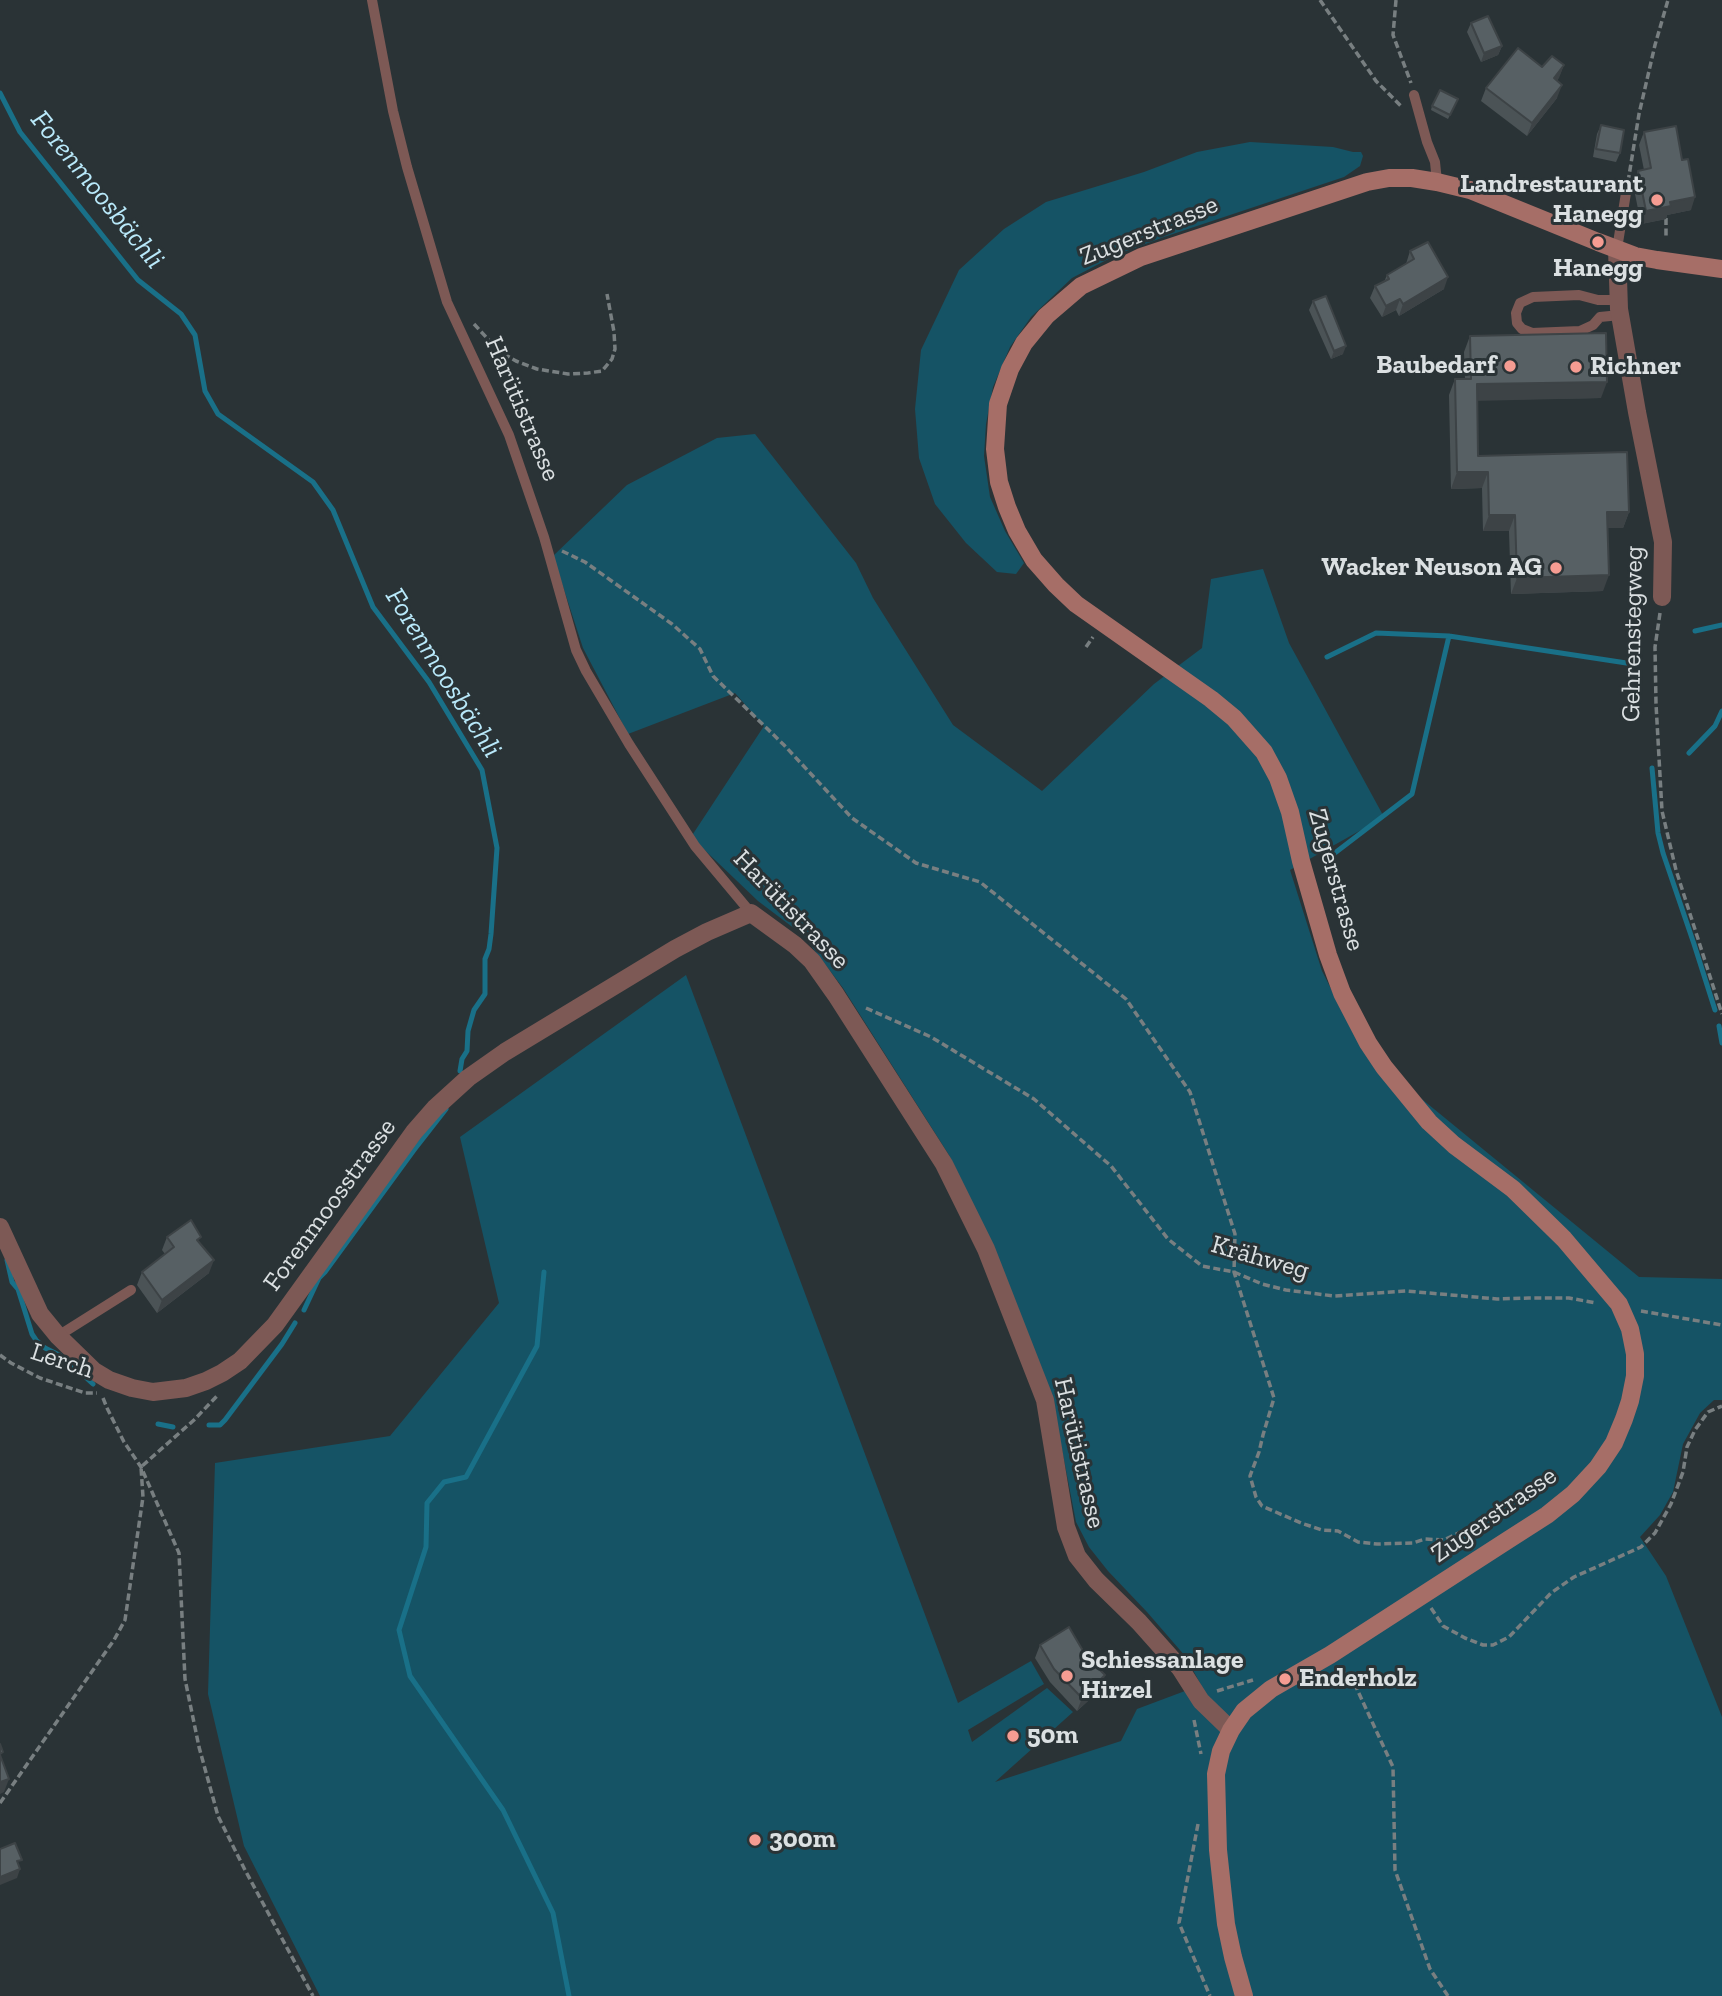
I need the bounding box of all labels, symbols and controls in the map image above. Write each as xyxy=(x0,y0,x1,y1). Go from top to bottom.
water label: Forenmoosbächli xyxy=(23,104,171,276)
place label: Landrestaurant Hanegg xyxy=(1460,169,1643,230)
street label: Zugerstrasse xyxy=(1075,189,1223,273)
marker: Landrestaurant Hanegg xyxy=(1649,192,1665,208)
marker: Hanegg xyxy=(1590,234,1606,250)
place label: Hanegg xyxy=(1553,253,1643,285)
street label: Harütistrasse xyxy=(478,332,566,486)
place label: Baubedarf xyxy=(1376,350,1496,382)
place label: Richner xyxy=(1590,351,1681,383)
marker: Baubedarf xyxy=(1502,358,1518,374)
marker: Richner xyxy=(1568,359,1584,375)
street label: Gehrenstegweg xyxy=(1616,546,1650,722)
place label: Wacker Neuson AG xyxy=(1322,552,1542,584)
marker: Wacker Neuson AG xyxy=(1548,560,1564,576)
water label: Forenmoosbächli xyxy=(377,582,509,764)
street label: Zugerstrasse xyxy=(1301,805,1371,955)
street label: Harütistrasse xyxy=(726,844,856,976)
street label: Forenmoosstrasse xyxy=(257,1113,403,1297)
street label: Krähweg xyxy=(1207,1229,1313,1287)
street label: Lerch xyxy=(27,1336,97,1386)
street label: Harütistrasse xyxy=(1046,1375,1112,1531)
street label: Zugerstrasse xyxy=(1425,1460,1563,1570)
place label: Schiessanlage Hirzel xyxy=(1081,1645,1243,1706)
place label: Enderholz xyxy=(1299,1663,1417,1695)
marker: Schiessanlage Hirzel xyxy=(1059,1668,1075,1684)
marker: Enderholz xyxy=(1277,1671,1293,1687)
place label: 50m xyxy=(1027,1720,1078,1752)
marker: 50m xyxy=(1005,1728,1021,1744)
place label: 300m xyxy=(769,1824,836,1856)
marker: 300m xyxy=(747,1832,763,1848)

